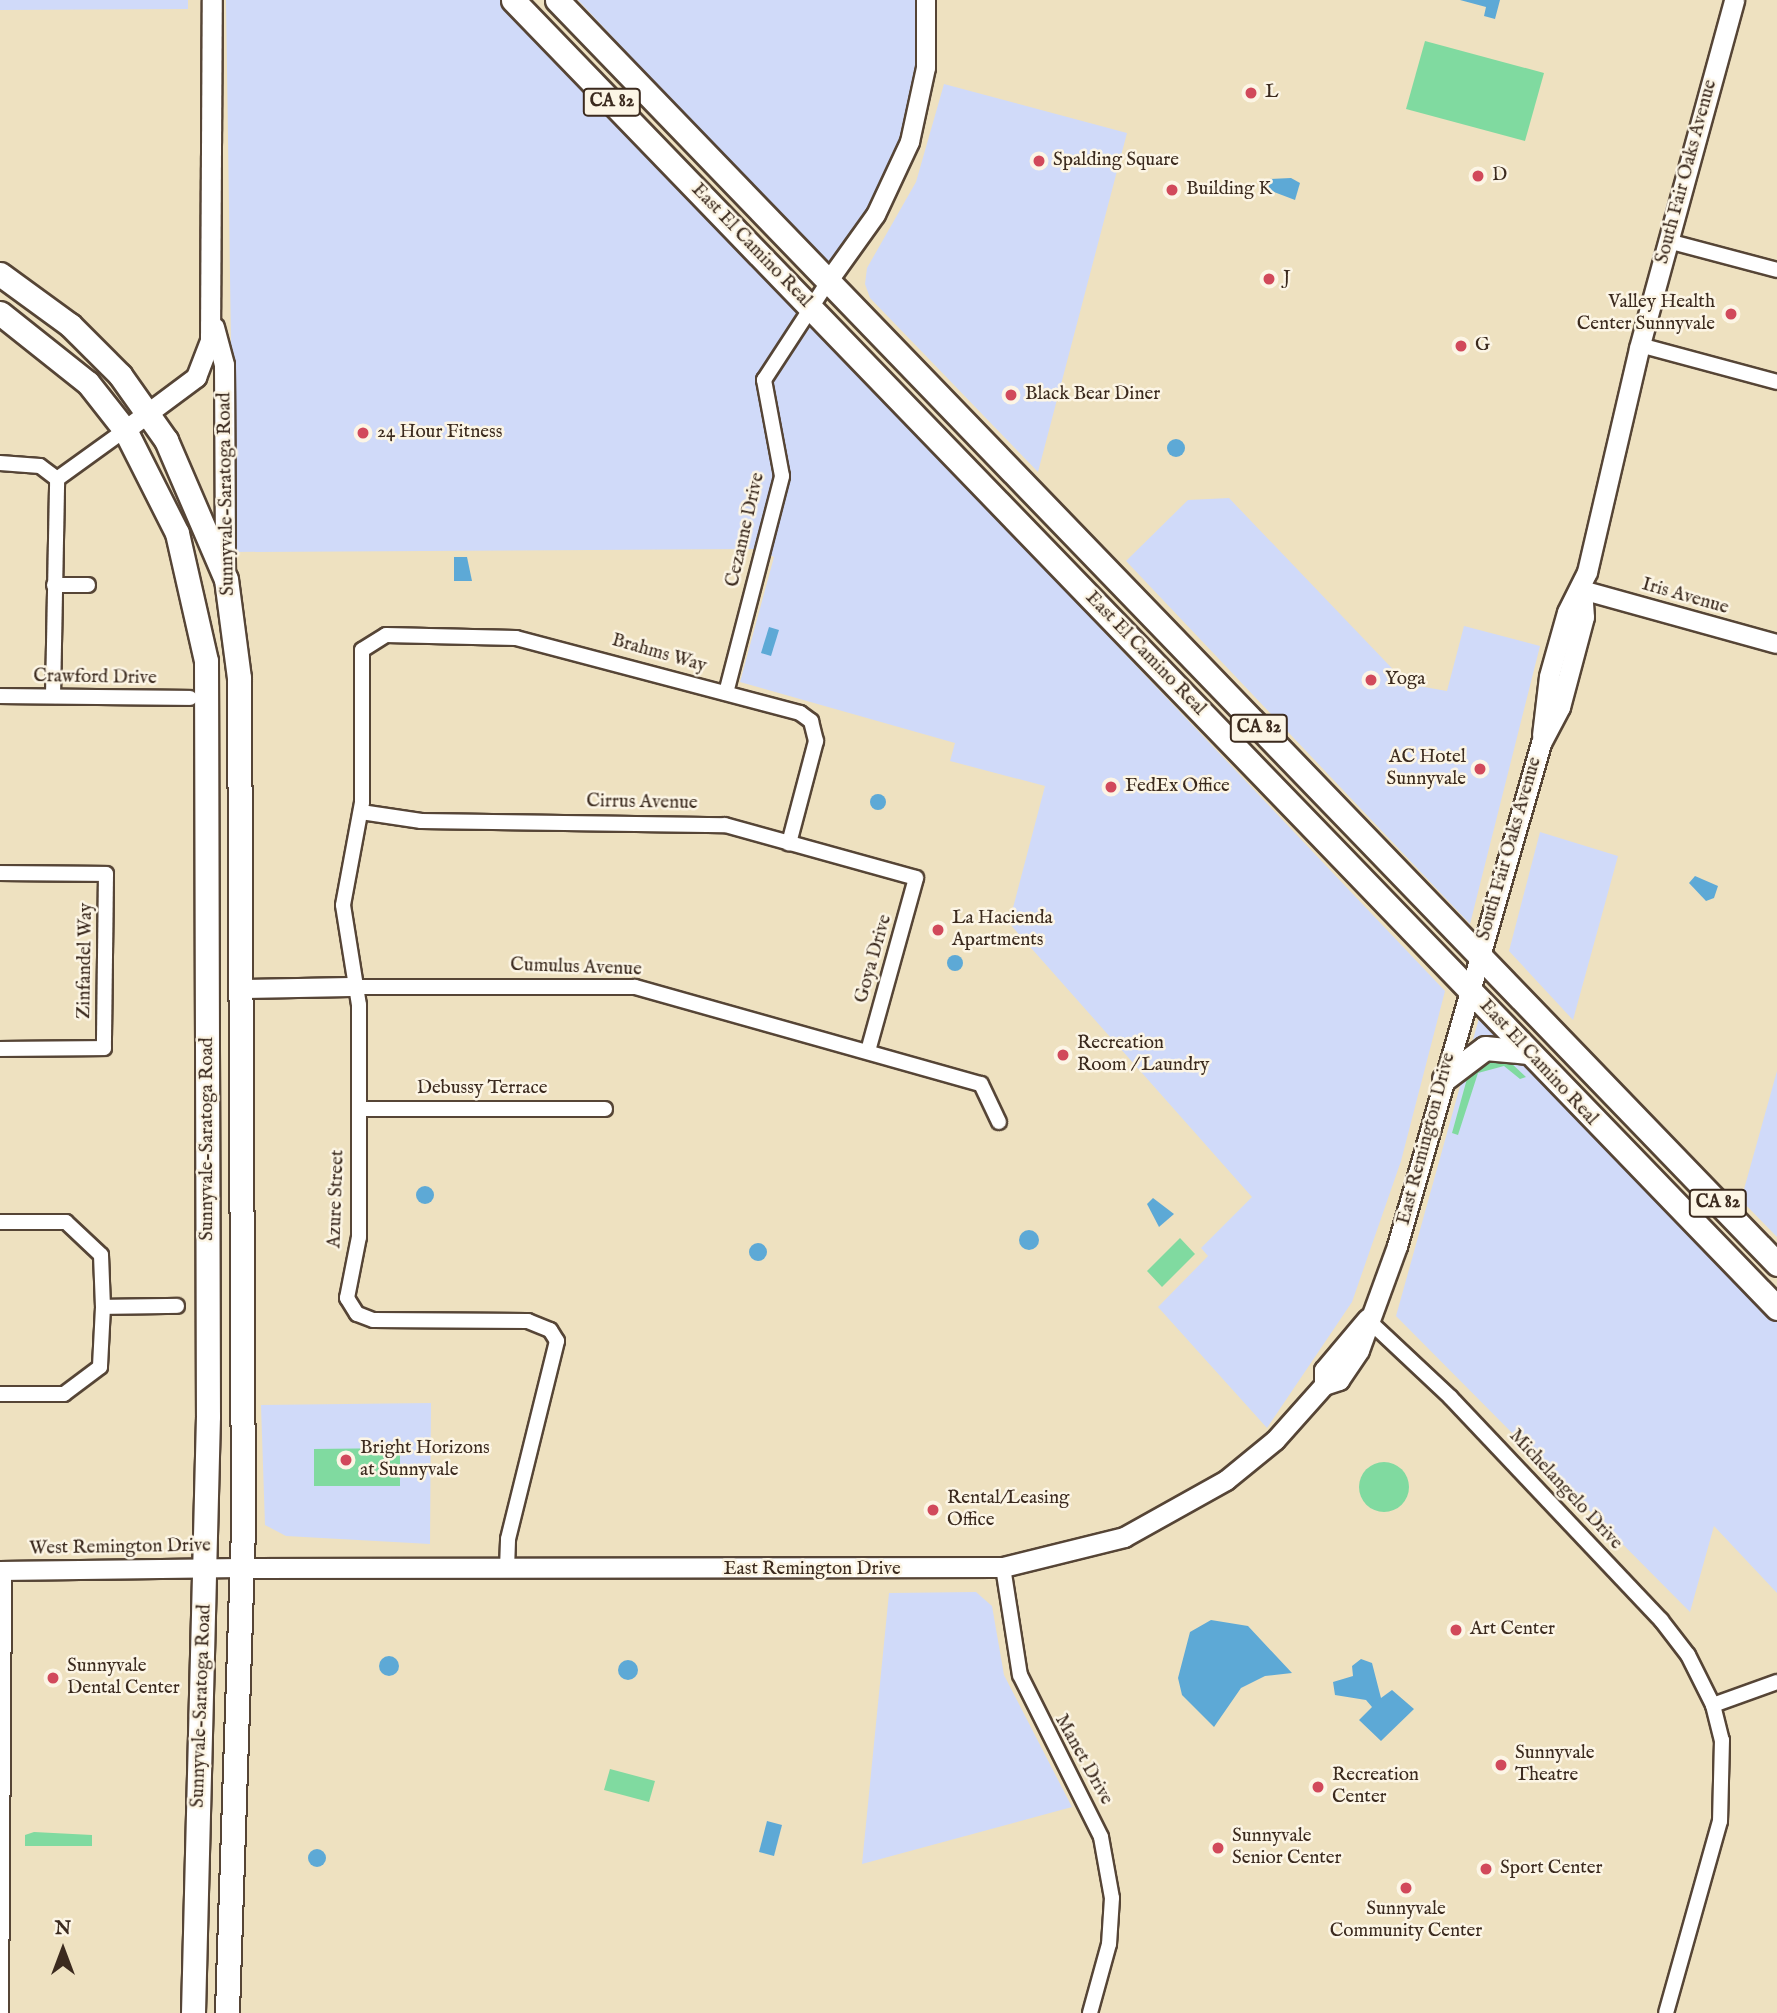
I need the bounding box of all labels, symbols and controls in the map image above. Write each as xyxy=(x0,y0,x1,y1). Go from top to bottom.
street label: South Fair Oaks Avenue xyxy=(1651,77,1723,267)
place label: L xyxy=(1265,82,1279,104)
marker: L xyxy=(1243,85,1259,101)
road number: CA 82 xyxy=(582,88,642,116)
place label: Spalding Square xyxy=(1053,150,1179,172)
marker: Spalding Square xyxy=(1031,153,1047,169)
place label: D xyxy=(1492,165,1507,187)
marker: D xyxy=(1470,168,1486,184)
street label: East El Camino Real xyxy=(686,179,816,313)
place label: Building K xyxy=(1186,179,1272,201)
marker: Building K xyxy=(1164,182,1180,198)
place label: J xyxy=(1283,268,1291,290)
marker: J xyxy=(1261,271,1277,287)
place label: Valley Health Center Sunnyvale xyxy=(1577,292,1715,336)
marker: Valley Health Center Sunnyvale xyxy=(1721,304,1741,324)
place label: G xyxy=(1475,335,1490,357)
marker: G xyxy=(1453,338,1469,354)
place label: Black Bear Diner xyxy=(1025,384,1160,406)
marker: Black Bear Diner xyxy=(1003,387,1019,403)
street label: Sunnyvale-Saratoga Road xyxy=(214,392,240,596)
place label: 24 Hour Fitness xyxy=(377,422,502,444)
marker: 24 Hour Fitness xyxy=(355,425,371,441)
street label: Cezanne Drive xyxy=(722,471,770,589)
street label: Iris Avenue xyxy=(1639,574,1731,620)
street label: East El Camino Real xyxy=(1080,587,1210,721)
street label: Brahms Way xyxy=(609,630,709,678)
street label: Crawford Drive xyxy=(33,666,157,690)
place label: Yoga xyxy=(1385,669,1426,691)
marker: Yoga xyxy=(1363,672,1379,688)
road number: CA 82 xyxy=(1229,714,1289,742)
place label: AC Hotel Sunnyvale xyxy=(1387,747,1466,791)
street label: South Fair Oaks Avenue xyxy=(1473,755,1547,943)
marker: AC Hotel Sunnyvale xyxy=(1472,761,1488,777)
place label: FedEx Office xyxy=(1125,776,1230,798)
marker: FedEx Office xyxy=(1103,779,1119,795)
street label: Cirrus Avenue xyxy=(586,791,698,815)
street label: Zinfandel Way xyxy=(74,903,98,1019)
place label: La Hacienda Apartments xyxy=(952,908,1053,952)
street label: Goya Drive xyxy=(851,912,897,1006)
marker: La Hacienda Apartments xyxy=(930,922,946,938)
street label: Cumulus Avenue xyxy=(510,954,642,982)
street label: East El Camino Real xyxy=(1474,995,1602,1131)
place label: Recreation Room / Laundry xyxy=(1077,1033,1209,1077)
street label: Sunnyvale-Saratoga Road xyxy=(197,1037,219,1241)
marker: Recreation Room / Laundry xyxy=(1055,1047,1071,1063)
street label: East Remington Drive xyxy=(1393,1050,1461,1228)
street label: Debussy Terrace xyxy=(417,1078,547,1100)
street label: Azure Street xyxy=(324,1149,350,1249)
road number: CA 82 xyxy=(1688,1188,1748,1218)
street label: Michelangelo Drive xyxy=(1503,1425,1627,1555)
place label: Bright Horizons at Sunnyvale xyxy=(360,1438,490,1482)
marker: Bright Horizons at Sunnyvale xyxy=(338,1452,354,1468)
place label: Rental/Leasing Office xyxy=(947,1488,1069,1532)
marker: Rental/Leasing Office xyxy=(925,1502,941,1518)
street label: West Remington Drive xyxy=(29,1535,211,1561)
street label: East Remington Drive xyxy=(723,1559,901,1581)
street label: Sunnyvale-Saratoga Road xyxy=(187,1604,217,1808)
place label: Art Center xyxy=(1470,1619,1555,1641)
marker: Art Center xyxy=(1448,1622,1464,1638)
place label: Sunnyvale Dental Center xyxy=(67,1656,180,1700)
marker: Sunnyvale Dental Center xyxy=(45,1670,61,1686)
street label: Manet Drive xyxy=(1049,1711,1117,1809)
place label: Sunnyvale Theatre xyxy=(1515,1743,1594,1787)
marker: Sunnyvale Theatre xyxy=(1493,1757,1509,1773)
place label: Recreation Center xyxy=(1332,1765,1419,1809)
marker: Recreation Center xyxy=(1310,1779,1326,1795)
place label: Sunnyvale Senior Center xyxy=(1232,1826,1341,1870)
marker: Sunnyvale Senior Center xyxy=(1210,1840,1226,1856)
place label: Sport Center xyxy=(1500,1858,1602,1880)
marker: Sport Center xyxy=(1478,1861,1494,1877)
marker: Sunnyvale Community Center xyxy=(1398,1880,1414,1896)
place label: Sunnyvale Community Center xyxy=(1330,1899,1482,1943)
north arrow xyxy=(28,1915,98,1985)
text: N xyxy=(55,1917,71,1941)

